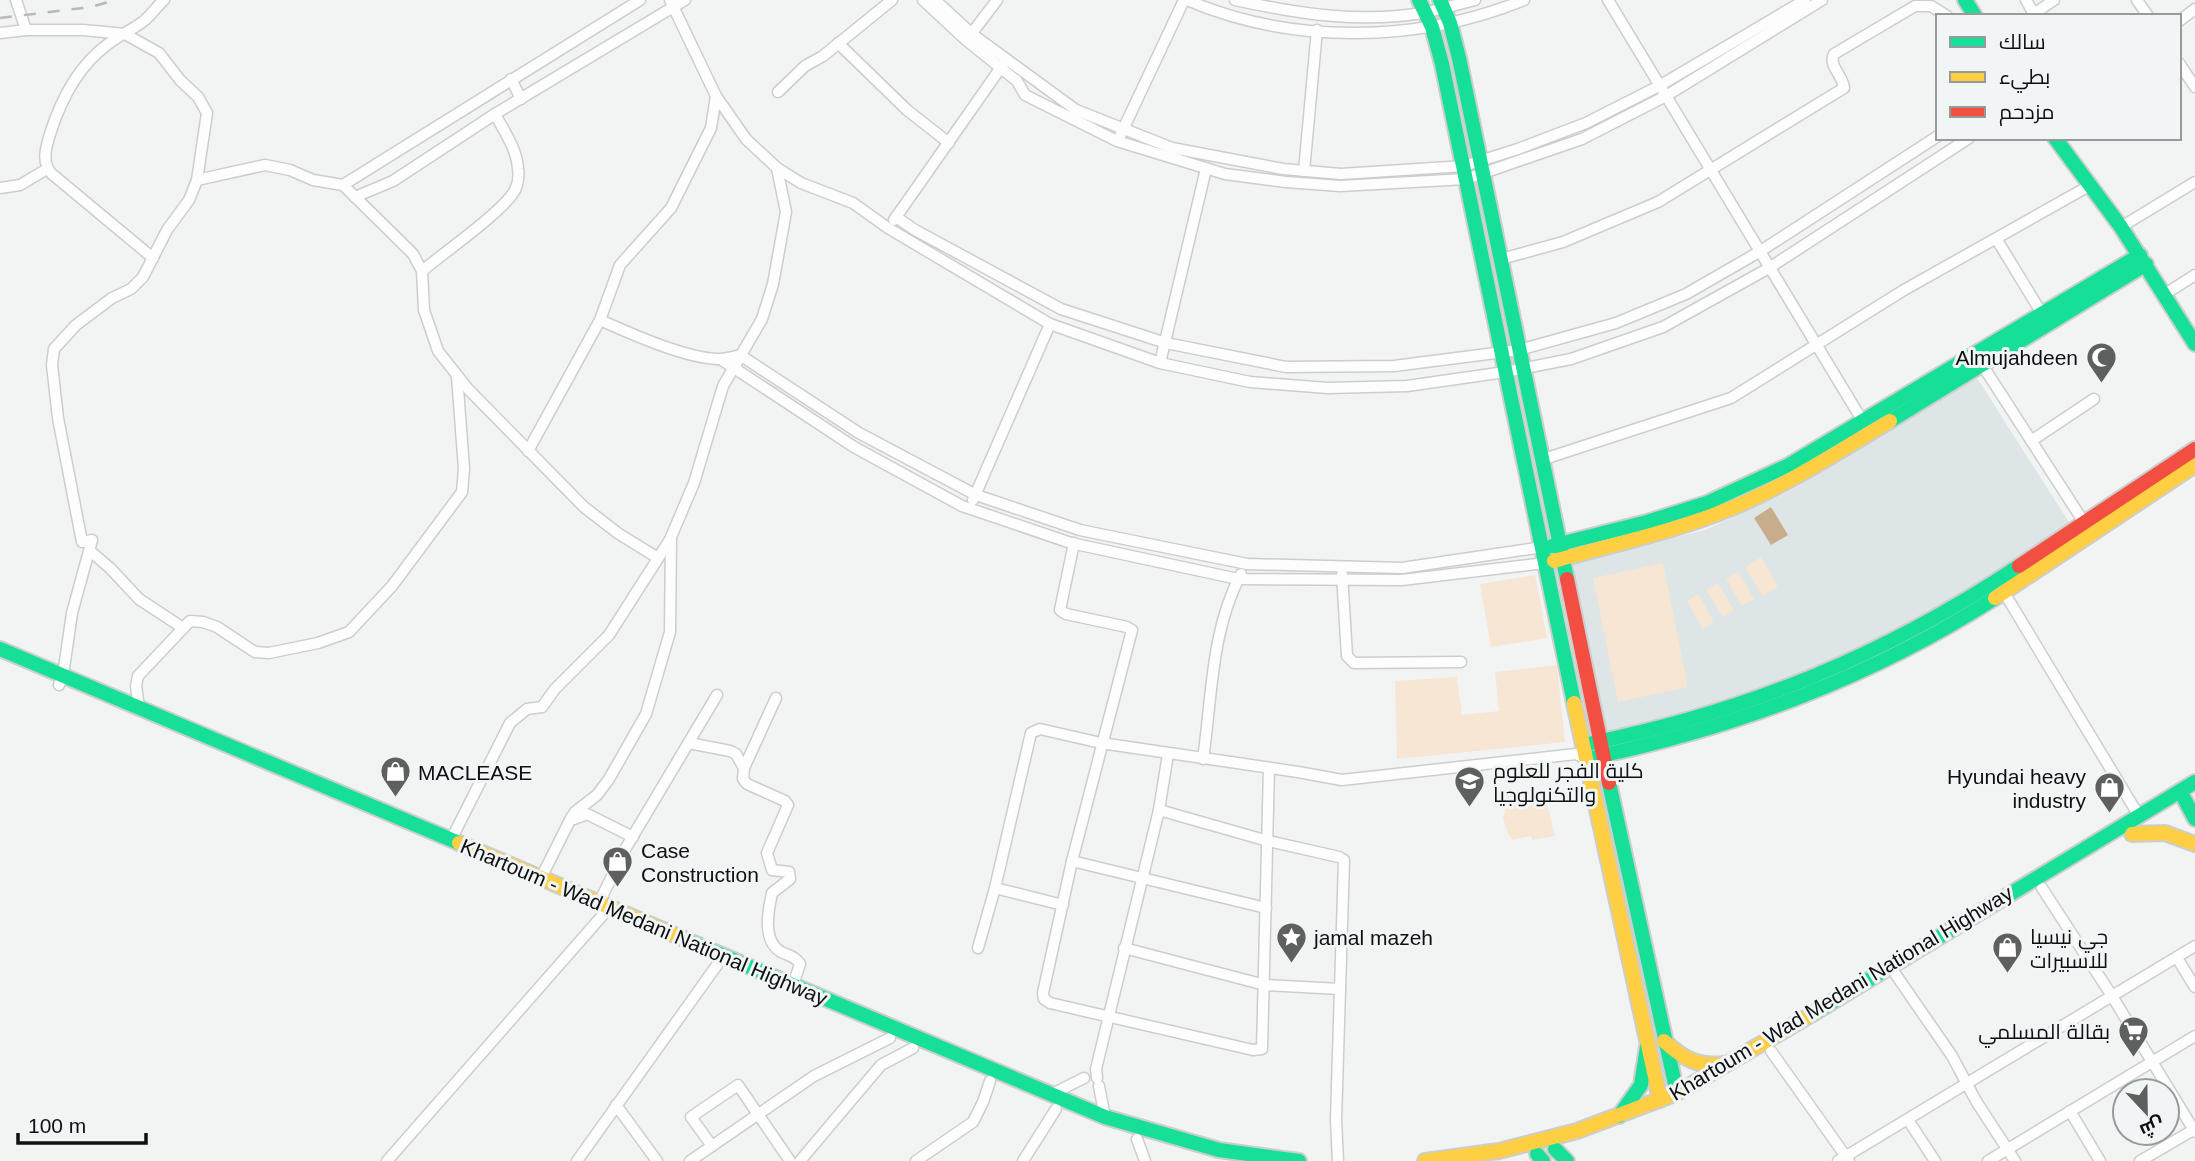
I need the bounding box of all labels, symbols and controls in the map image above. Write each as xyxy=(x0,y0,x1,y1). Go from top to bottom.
legend xyxy=(1936,14,2181,140)
text: سالك xyxy=(1999,30,2046,53)
text: بطيء xyxy=(1999,65,2050,93)
text: مزدحم xyxy=(1999,100,2054,126)
mosque icon: Almujahdeen xyxy=(2084,340,2118,384)
place label: Almujahdeen xyxy=(1955,346,2078,369)
shop icon: MACLEASE xyxy=(378,755,412,799)
place label: كلية الفجر للعلوم والتكنولوجيا xyxy=(1493,759,1644,807)
place label: MACLEASE xyxy=(418,761,532,784)
school or university icon: كلية الفجر للعلوم والتكنولوجيا xyxy=(1453,765,1487,809)
place label: Hyundai heavy industry xyxy=(1947,765,2086,812)
shop icon: Hyundai heavy industry xyxy=(2092,771,2126,815)
street label: Khartoum - Wad Medani National Highway xyxy=(457,834,831,1010)
place label: Case Construction xyxy=(641,839,759,886)
shop icon: Case Construction xyxy=(601,845,635,889)
street label: Khartoum - Wad Medani National Highway xyxy=(1665,881,2017,1105)
place icon: jamal mazeh xyxy=(1274,920,1308,964)
place label: جي نيسيا للاسبيرات xyxy=(2030,925,2108,973)
place label: jamal mazeh xyxy=(1313,926,1433,949)
shop icon: جي نيسيا للاسبيرات xyxy=(1990,931,2024,975)
supermarket icon: بقالة المسلمي xyxy=(2116,1014,2150,1058)
place label: بقالة المسلمي xyxy=(1978,1020,2110,1048)
north arrow xyxy=(2111,1077,2181,1147)
scale bar xyxy=(18,1102,145,1146)
text: ش xyxy=(2137,1112,2167,1142)
text: 100 m xyxy=(28,1114,86,1137)

